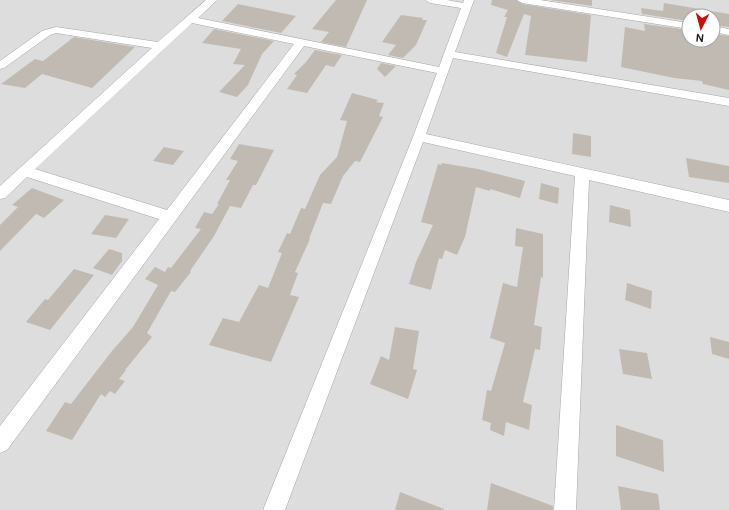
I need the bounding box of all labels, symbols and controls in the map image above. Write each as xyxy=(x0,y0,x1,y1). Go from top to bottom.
north arrow xyxy=(681,8,721,48)
text: N xyxy=(695,31,705,45)

